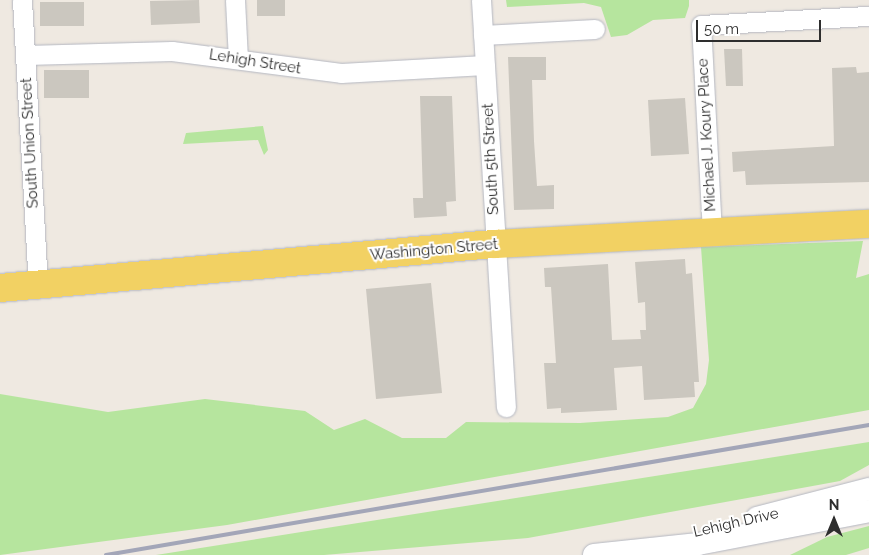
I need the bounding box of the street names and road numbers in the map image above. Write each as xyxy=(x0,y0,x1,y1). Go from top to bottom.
street label: Lehigh Street xyxy=(208,46,302,78)
street label: Michael J. Koury Place xyxy=(694,57,720,213)
street label: South Union Street xyxy=(18,77,42,209)
street label: South 5th Street xyxy=(479,103,503,215)
street label: Washington Street xyxy=(369,235,499,265)
street label: Lehigh Drive xyxy=(692,504,780,542)

